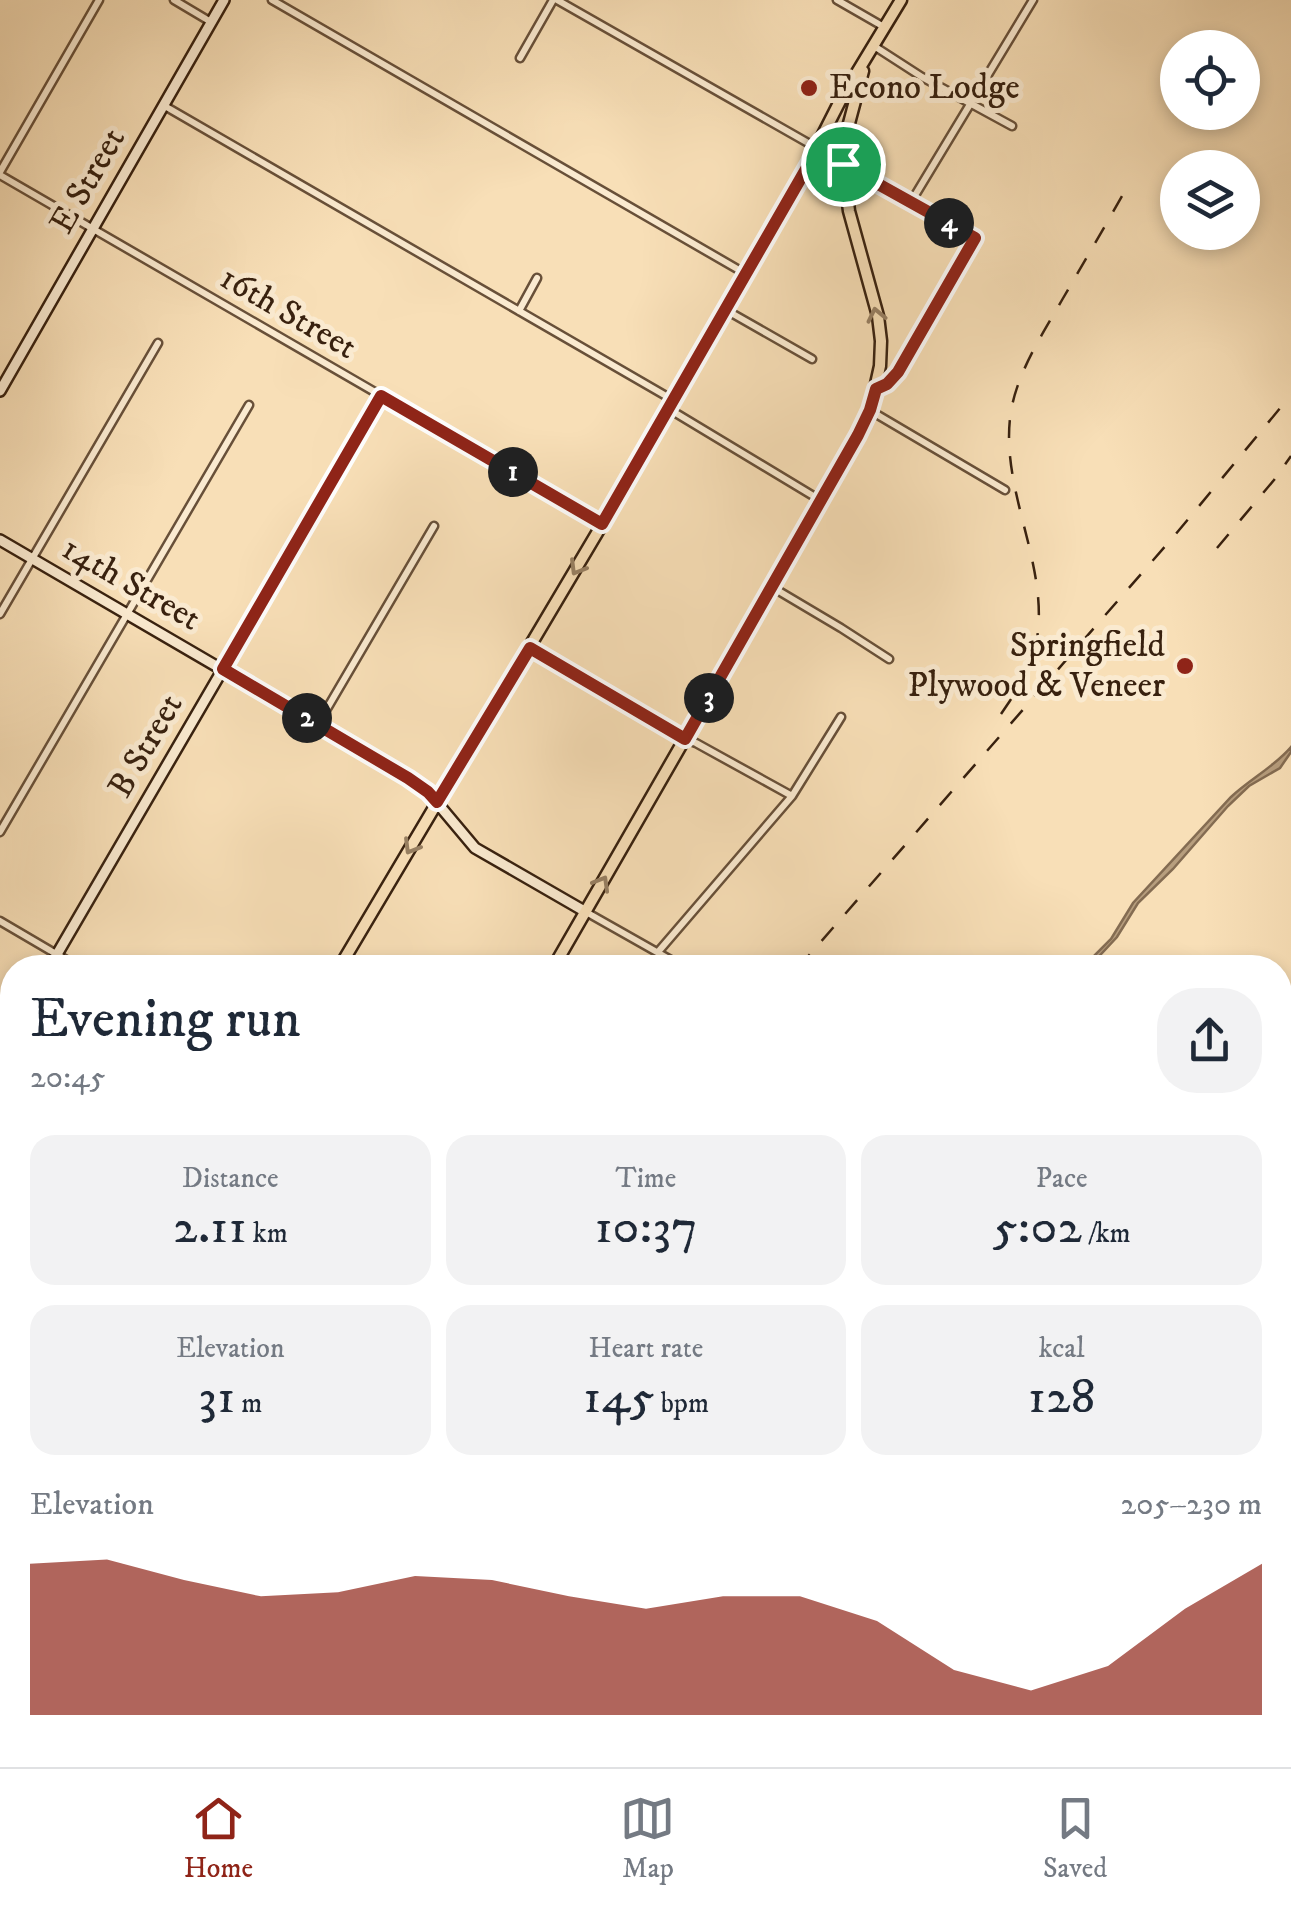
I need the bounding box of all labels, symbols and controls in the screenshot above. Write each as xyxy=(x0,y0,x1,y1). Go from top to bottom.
map controls xyxy=(1160,30,1260,250)
button: locate xyxy=(1160,30,1260,130)
place label: Econo Lodge xyxy=(829,66,1020,110)
marker: Econo Lodge xyxy=(798,77,820,99)
street label: E Street xyxy=(40,120,136,242)
pin xyxy=(801,122,886,207)
icon: arrive xyxy=(816,137,871,192)
button: layers xyxy=(1160,150,1260,250)
pin: 4 xyxy=(924,198,974,248)
text: 4 xyxy=(941,205,957,240)
street label: 16th Street xyxy=(212,256,364,370)
one-way arrow xyxy=(867,307,888,324)
pin: 1 xyxy=(488,447,538,497)
text: 1 xyxy=(508,454,518,489)
street label: 14th Street xyxy=(54,527,208,641)
one-way arrow xyxy=(570,557,589,575)
place label: Springfield Plywood & Veneer xyxy=(907,624,1166,708)
marker: Springfield Plywood & Veneer xyxy=(1174,655,1196,677)
pin: 3 xyxy=(684,673,734,723)
text: 3 xyxy=(704,680,714,715)
street label: B Street xyxy=(99,686,193,806)
pin: 2 xyxy=(282,693,332,743)
text: 2 xyxy=(300,700,314,735)
one-way arrow xyxy=(403,836,423,854)
one-way arrow xyxy=(590,876,609,894)
text: Evening run xyxy=(30,986,301,1055)
button: share xyxy=(1157,988,1262,1093)
text: 20:45 xyxy=(30,1058,105,1098)
text: Distance xyxy=(182,1161,279,1196)
text: Time xyxy=(616,1161,676,1196)
text: Pace xyxy=(1036,1161,1088,1196)
text: 2.11 xyxy=(173,1196,247,1259)
text: 10:37 xyxy=(594,1196,698,1259)
text: 5:02 xyxy=(993,1196,1082,1259)
text: km xyxy=(247,1216,288,1251)
text: /km xyxy=(1082,1216,1131,1251)
text: Elevation xyxy=(176,1331,285,1366)
text: Heart rate xyxy=(589,1331,703,1366)
text: kcal xyxy=(1039,1331,1085,1366)
text: 31 xyxy=(198,1366,235,1429)
text: 145 xyxy=(583,1366,655,1429)
text: 128 xyxy=(1028,1366,1096,1429)
text: m xyxy=(235,1386,262,1421)
text: bpm xyxy=(655,1386,709,1421)
text: Elevation xyxy=(30,1485,154,1525)
text: 205–230 m xyxy=(1121,1485,1262,1525)
tab: Home xyxy=(184,1791,253,1886)
tab: Map xyxy=(620,1791,675,1886)
tab: Saved xyxy=(1043,1791,1107,1886)

